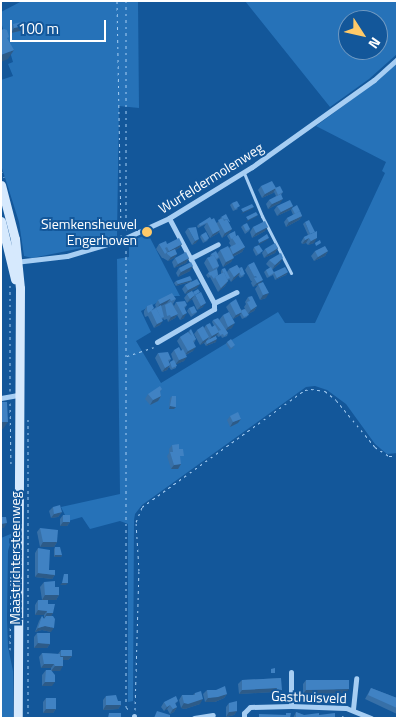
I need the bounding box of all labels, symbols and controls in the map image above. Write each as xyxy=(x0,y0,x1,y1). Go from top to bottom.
scale bar xyxy=(12,10,109,42)
north arrow xyxy=(338,10,388,60)
text: 100 m xyxy=(18,17,59,40)
text: N xyxy=(363,33,386,53)
street label: Wurfeldermolenweg xyxy=(156,139,266,217)
place label: Siemkensheuvel Engerhoven xyxy=(41,216,137,248)
marker: Siemkensheuvel Engerhoven xyxy=(141,226,153,238)
street label: Maastrichtersteenweg xyxy=(7,491,23,625)
street label: Gasthuisveld xyxy=(271,687,347,707)

